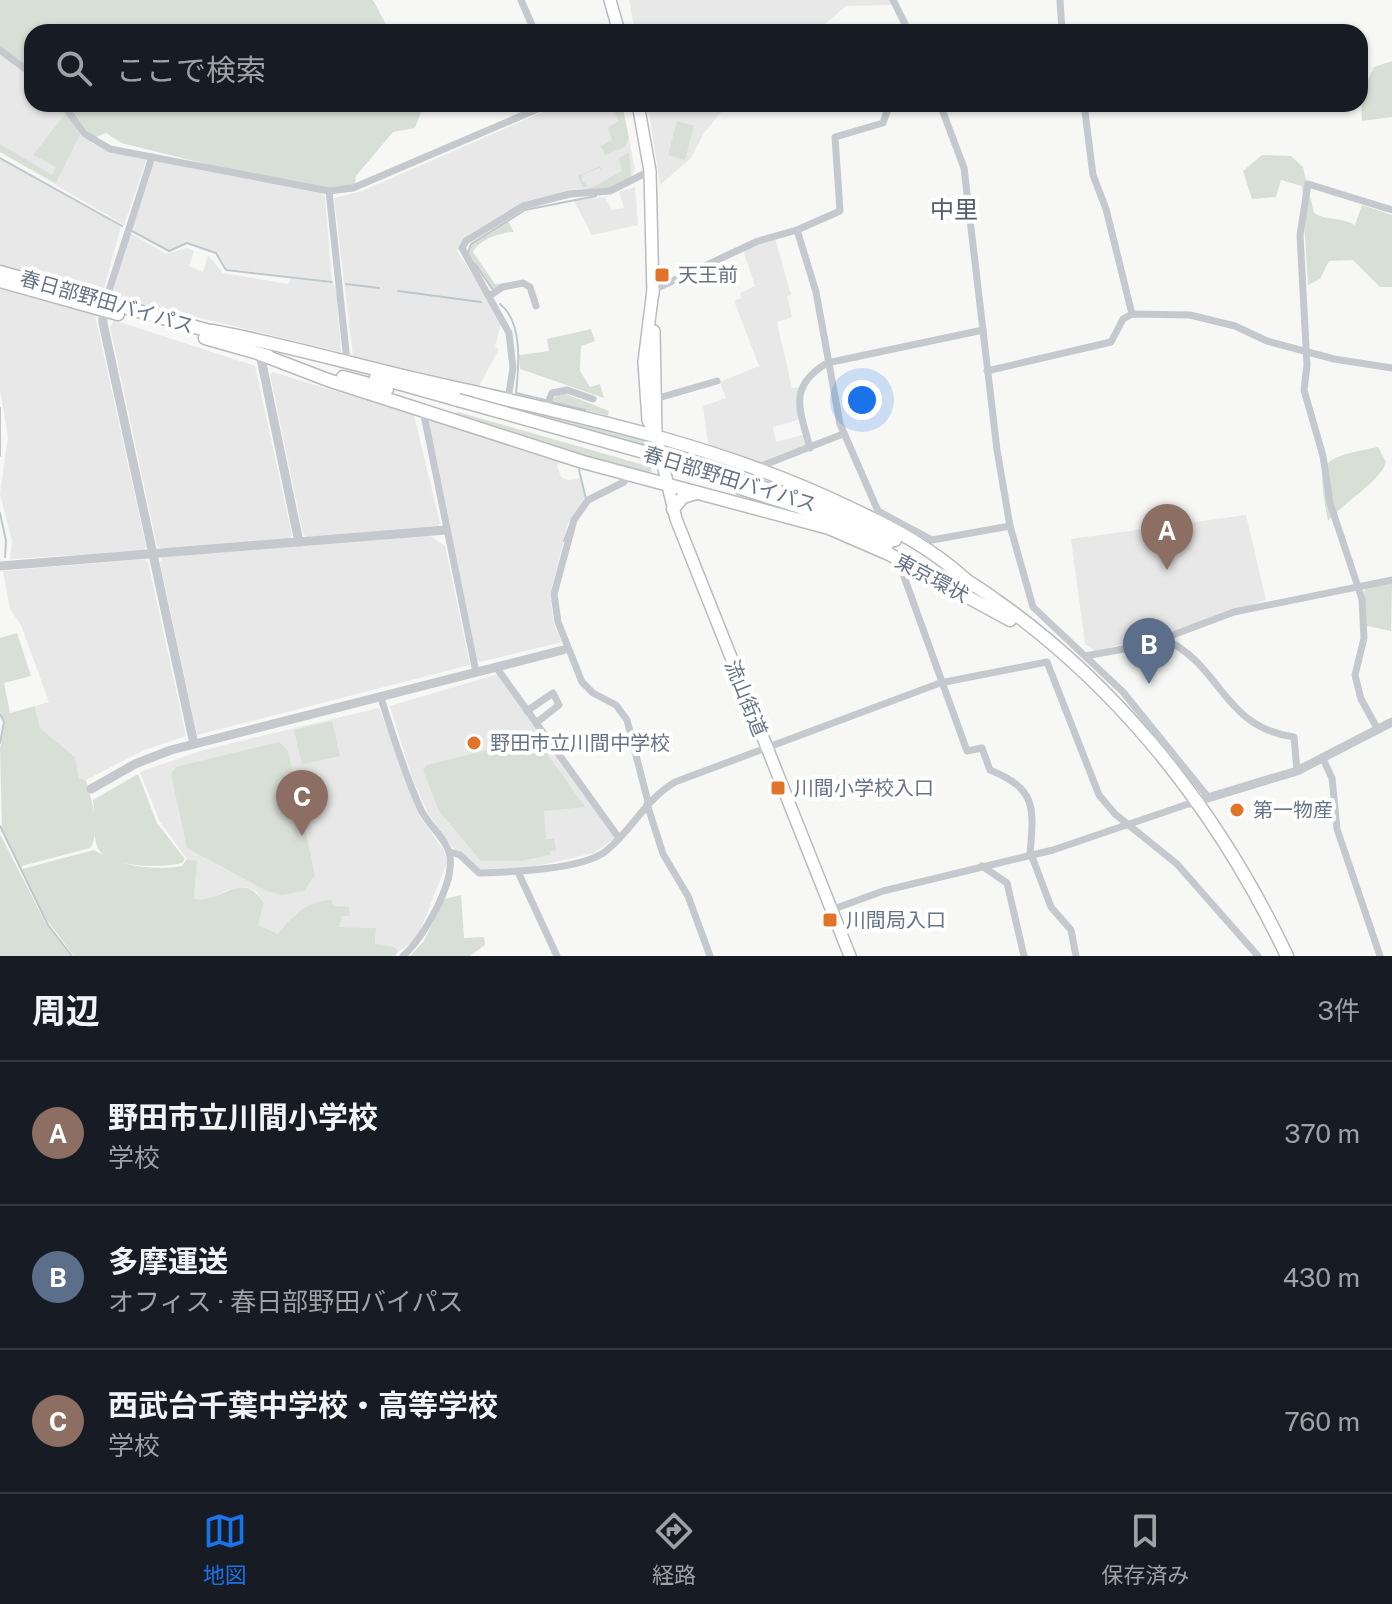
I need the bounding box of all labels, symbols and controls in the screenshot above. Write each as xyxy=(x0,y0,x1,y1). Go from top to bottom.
search box xyxy=(24,24,1368,112)
icon: search xyxy=(52,46,96,90)
text: ここで検索 xyxy=(116,52,266,88)
district label: 中里 xyxy=(930,195,978,223)
place label: 天王前 xyxy=(678,263,738,287)
street label: 春日部野田バイパス xyxy=(17,266,197,338)
marker: 天王前 xyxy=(653,266,671,284)
your location xyxy=(842,380,882,420)
street label: 春日部野田バイパス xyxy=(641,441,819,517)
pin: A xyxy=(1141,504,1193,570)
street label: 東京環状 xyxy=(891,549,973,607)
pin: B xyxy=(1123,618,1175,684)
street label: 流山街道 xyxy=(720,656,772,740)
place label: 野田市立川間中学校 xyxy=(490,731,670,755)
marker: 野田市立川間中学校 xyxy=(465,734,483,752)
pin: C xyxy=(276,770,328,836)
place label: 川間小学校入口 xyxy=(794,776,934,800)
marker: 川間小学校入口 xyxy=(769,779,787,797)
place label: 第一物産 xyxy=(1253,798,1333,822)
marker: 第一物産 xyxy=(1228,801,1246,819)
place label: 川間局入口 xyxy=(846,908,946,932)
marker: 川間局入口 xyxy=(821,911,839,929)
text: 周辺 xyxy=(32,991,100,1031)
text: 3件 xyxy=(1318,995,1360,1026)
text: 野田市立川間小学校 xyxy=(108,1099,378,1135)
text: A xyxy=(49,1118,67,1149)
text: 370 m xyxy=(1284,1118,1360,1149)
text: 学校 xyxy=(108,1142,160,1173)
text: 多摩運送 xyxy=(108,1243,228,1279)
text: B xyxy=(49,1262,67,1293)
text: 430 m xyxy=(1283,1262,1360,1293)
text: オフィス · 春日部野田バイパス xyxy=(108,1286,463,1317)
text: 西武台千葉中学校・高等学校 xyxy=(108,1387,498,1423)
text: C xyxy=(49,1406,67,1437)
text: 760 m xyxy=(1284,1406,1360,1437)
text: 学校 xyxy=(108,1430,160,1461)
tab: 地図 xyxy=(203,1509,247,1589)
tab: 経路 xyxy=(652,1509,696,1589)
tab: 保存済み xyxy=(1101,1509,1189,1589)

